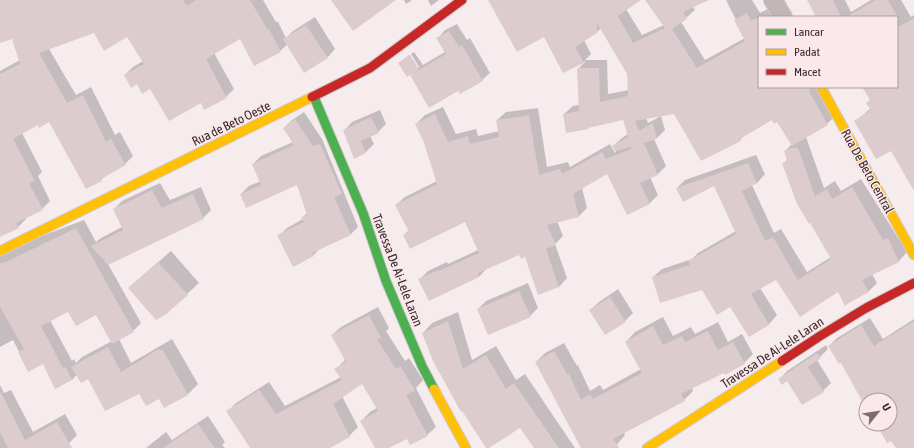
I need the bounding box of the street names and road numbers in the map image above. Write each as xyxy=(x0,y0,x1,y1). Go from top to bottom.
street label: Rua de Beto Oeste xyxy=(189,98,273,149)
street label: Rua De Beto Central xyxy=(838,126,897,216)
street label: Travessa De Ai-Lele Laran xyxy=(369,212,426,329)
street label: Travessa De Ai-Lele Laran xyxy=(718,314,826,391)

